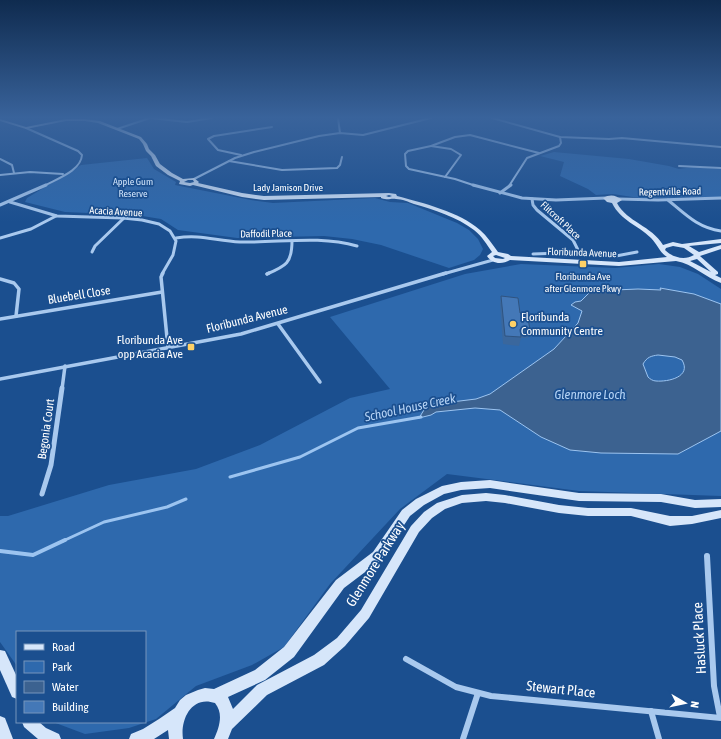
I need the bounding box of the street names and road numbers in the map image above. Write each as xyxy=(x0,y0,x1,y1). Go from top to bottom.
street label: Lady Jamison Drive xyxy=(253,182,323,193)
street label: Regentville Road xyxy=(639,185,702,198)
street label: Flitcroft Place xyxy=(538,199,583,242)
street label: Acacia Avenue xyxy=(89,205,143,218)
street label: Daffodil Place xyxy=(240,228,292,239)
street label: Floribunda Avenue xyxy=(547,246,617,259)
street label: Bluebell Close xyxy=(47,283,111,307)
street label: Floribunda Avenue xyxy=(205,302,289,336)
street label: Begonia Court xyxy=(35,397,57,460)
street label: Glenmore Parkway xyxy=(342,518,408,609)
street label: Hasluck Place xyxy=(689,602,709,674)
street label: Stewart Place xyxy=(526,677,596,701)

